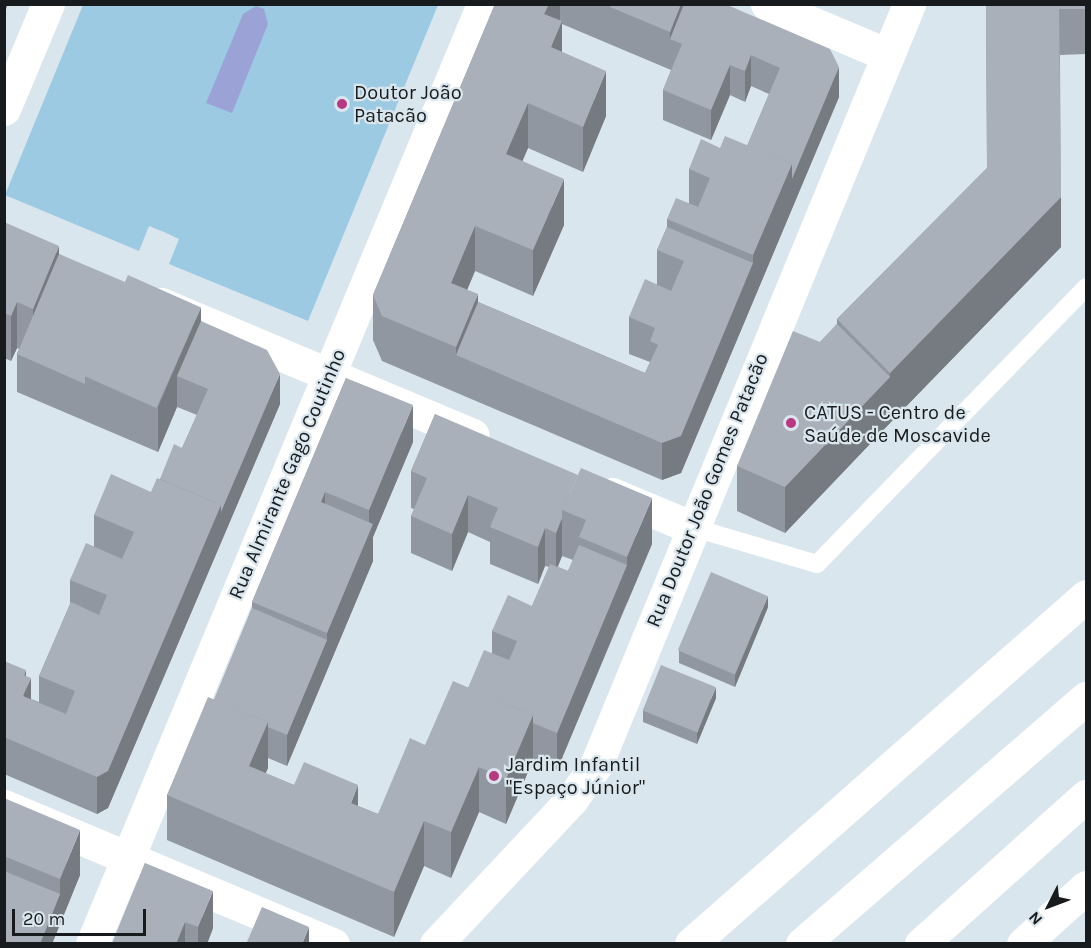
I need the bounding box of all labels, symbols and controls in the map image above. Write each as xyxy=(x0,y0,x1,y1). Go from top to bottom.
place label: Doutor João Patacão xyxy=(354,80,462,127)
marker: Doutor João Patacão xyxy=(335,97,349,111)
street label: Rua Almirante Gago Coutinho xyxy=(223,345,351,603)
street label: Rua Doutor João Gomes Patacão xyxy=(641,349,773,631)
place label: CATUS - Centro de Saúde de Moscavide xyxy=(804,400,991,447)
marker: CATUS - Centro de Saúde de Moscavide xyxy=(782,414,800,432)
place label: Jardim Infantil "Espaço Júnior" xyxy=(506,752,645,799)
marker: Jardim Infantil "Espaço Júnior" xyxy=(487,769,501,783)
north arrow xyxy=(1019,876,1079,936)
scale bar xyxy=(15,897,148,935)
text: 20 m xyxy=(23,908,65,930)
text: N xyxy=(1024,908,1046,929)

